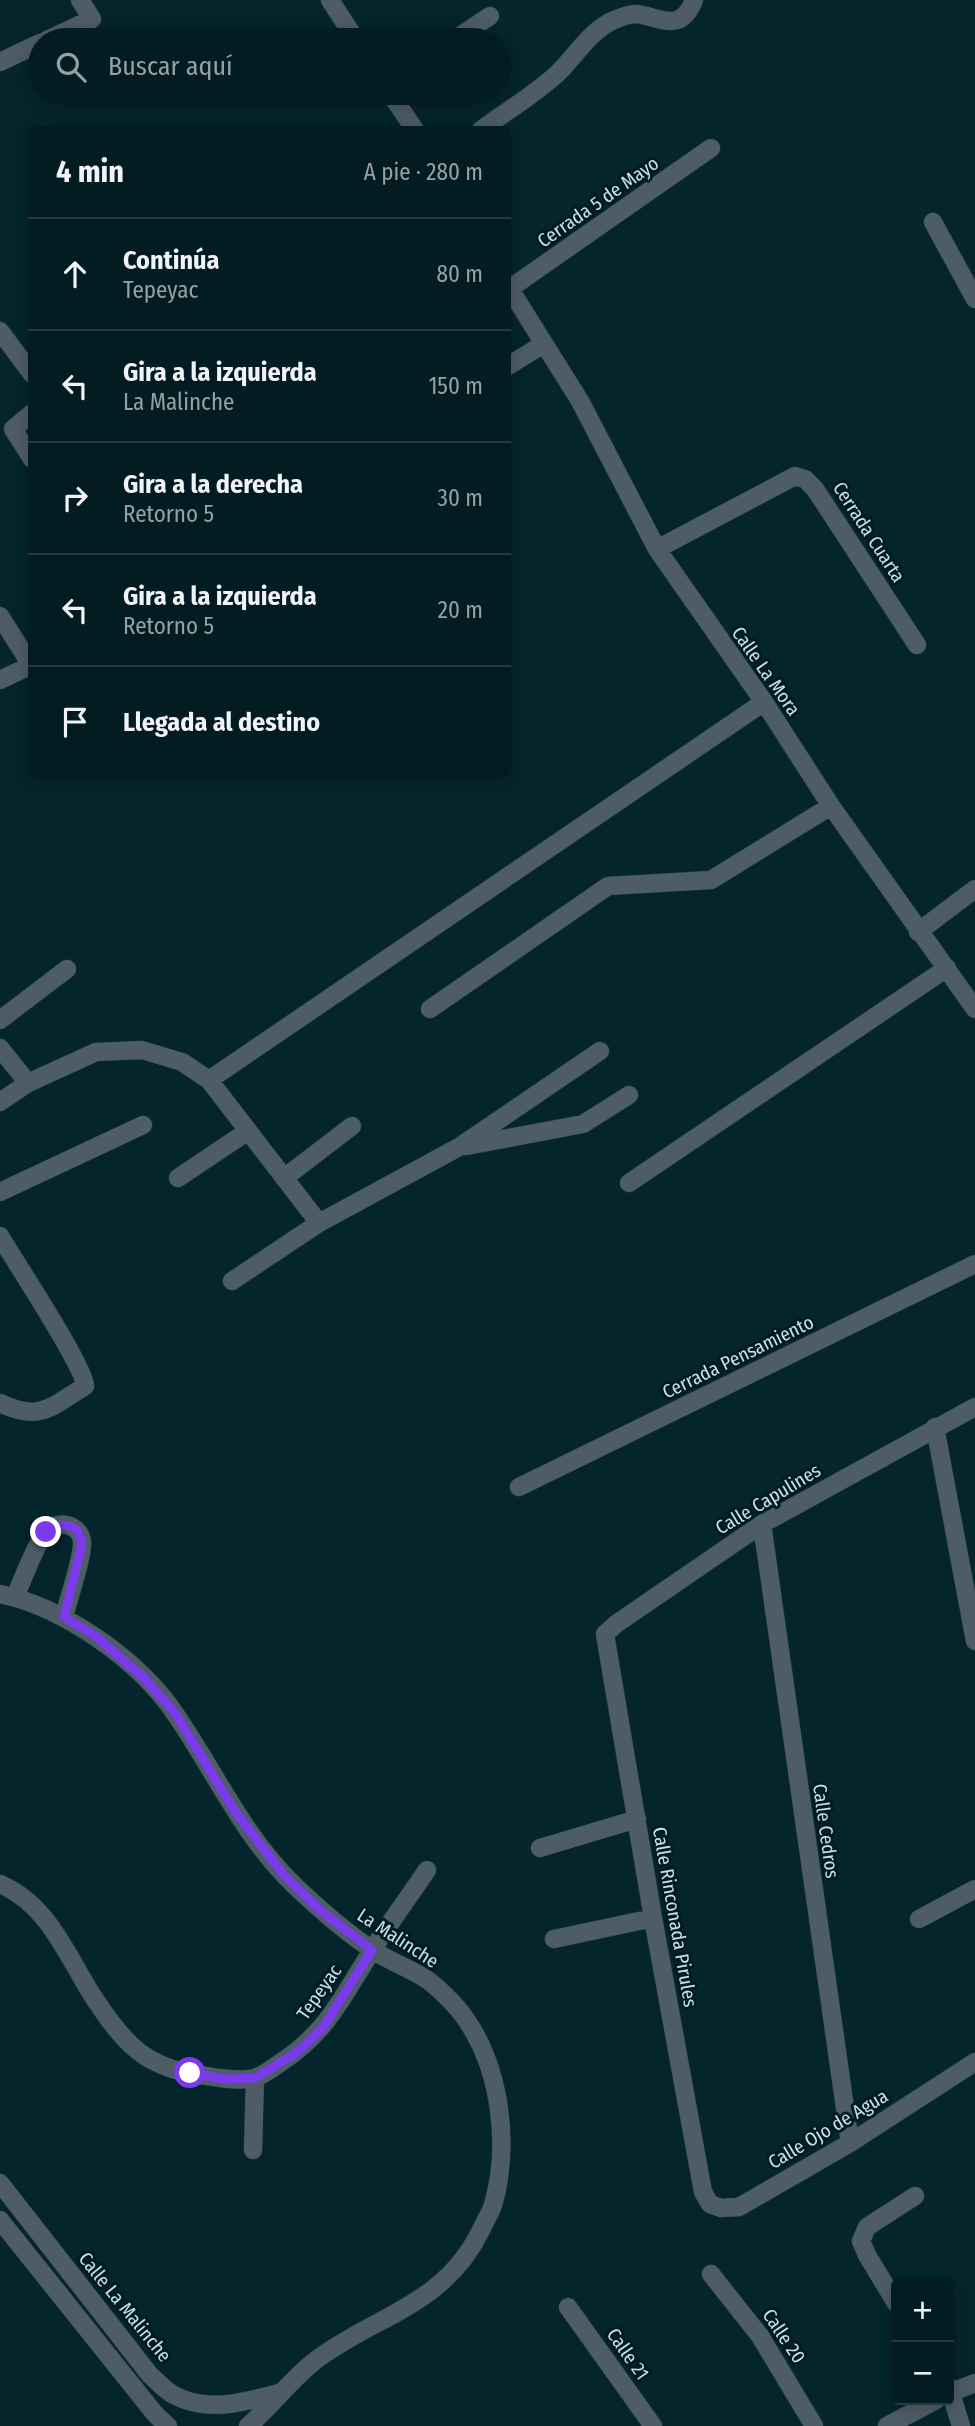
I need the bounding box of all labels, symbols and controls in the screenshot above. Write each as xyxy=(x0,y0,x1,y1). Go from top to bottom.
search box xyxy=(28,28,511,105)
icon: search xyxy=(52,48,90,86)
text: Buscar aquí xyxy=(108,51,233,82)
street label: Cerrada 5 de Mayo xyxy=(533,152,663,252)
text: 4 min xyxy=(56,154,124,190)
text: A pie · 280 m xyxy=(364,158,483,186)
text: Continúa xyxy=(123,245,220,276)
icon: ahead xyxy=(56,255,94,293)
text: 80 m xyxy=(436,260,483,288)
text: Tepeyac xyxy=(123,276,198,304)
text: Gira a la izquierda xyxy=(123,357,317,388)
icon: left xyxy=(56,367,94,405)
text: 150 m xyxy=(428,372,483,400)
text: La Malinche xyxy=(123,388,234,416)
text: Gira a la derecha xyxy=(123,469,303,500)
street label: Cerrada Cuarta xyxy=(828,477,910,587)
icon: right xyxy=(56,479,94,517)
text: 30 m xyxy=(438,484,483,512)
text: Retorno 5 xyxy=(123,500,214,528)
text: Gira a la izquierda xyxy=(123,581,317,612)
icon: left xyxy=(56,591,94,629)
text: 20 m xyxy=(438,596,483,624)
text: Retorno 5 xyxy=(123,612,214,640)
street label: Calle La Mora xyxy=(727,622,805,720)
icon: arrive xyxy=(56,703,94,741)
text: Llegada al destino xyxy=(123,707,320,738)
street label: Cerrada Pensamiento xyxy=(659,1310,817,1404)
street label: Calle Capulines xyxy=(711,1459,825,1539)
route end xyxy=(30,1516,61,1547)
street label: Calle Cedros xyxy=(808,1782,844,1880)
street label: Calle Rinconada Pirules xyxy=(648,1825,702,2009)
street label: La Malinche xyxy=(353,1903,443,1973)
street label: Tepeyac xyxy=(292,1960,346,2024)
route start xyxy=(174,2057,205,2088)
street label: Calle Ojo de Agua xyxy=(764,2084,892,2174)
street label: Calle La Malinche xyxy=(74,2248,176,2366)
map controls xyxy=(891,2279,954,2405)
button: + xyxy=(891,2279,954,2342)
street label: Calle 20 xyxy=(758,2304,810,2368)
street label: Calle 21 xyxy=(602,2324,654,2384)
button: − xyxy=(891,2342,954,2405)

